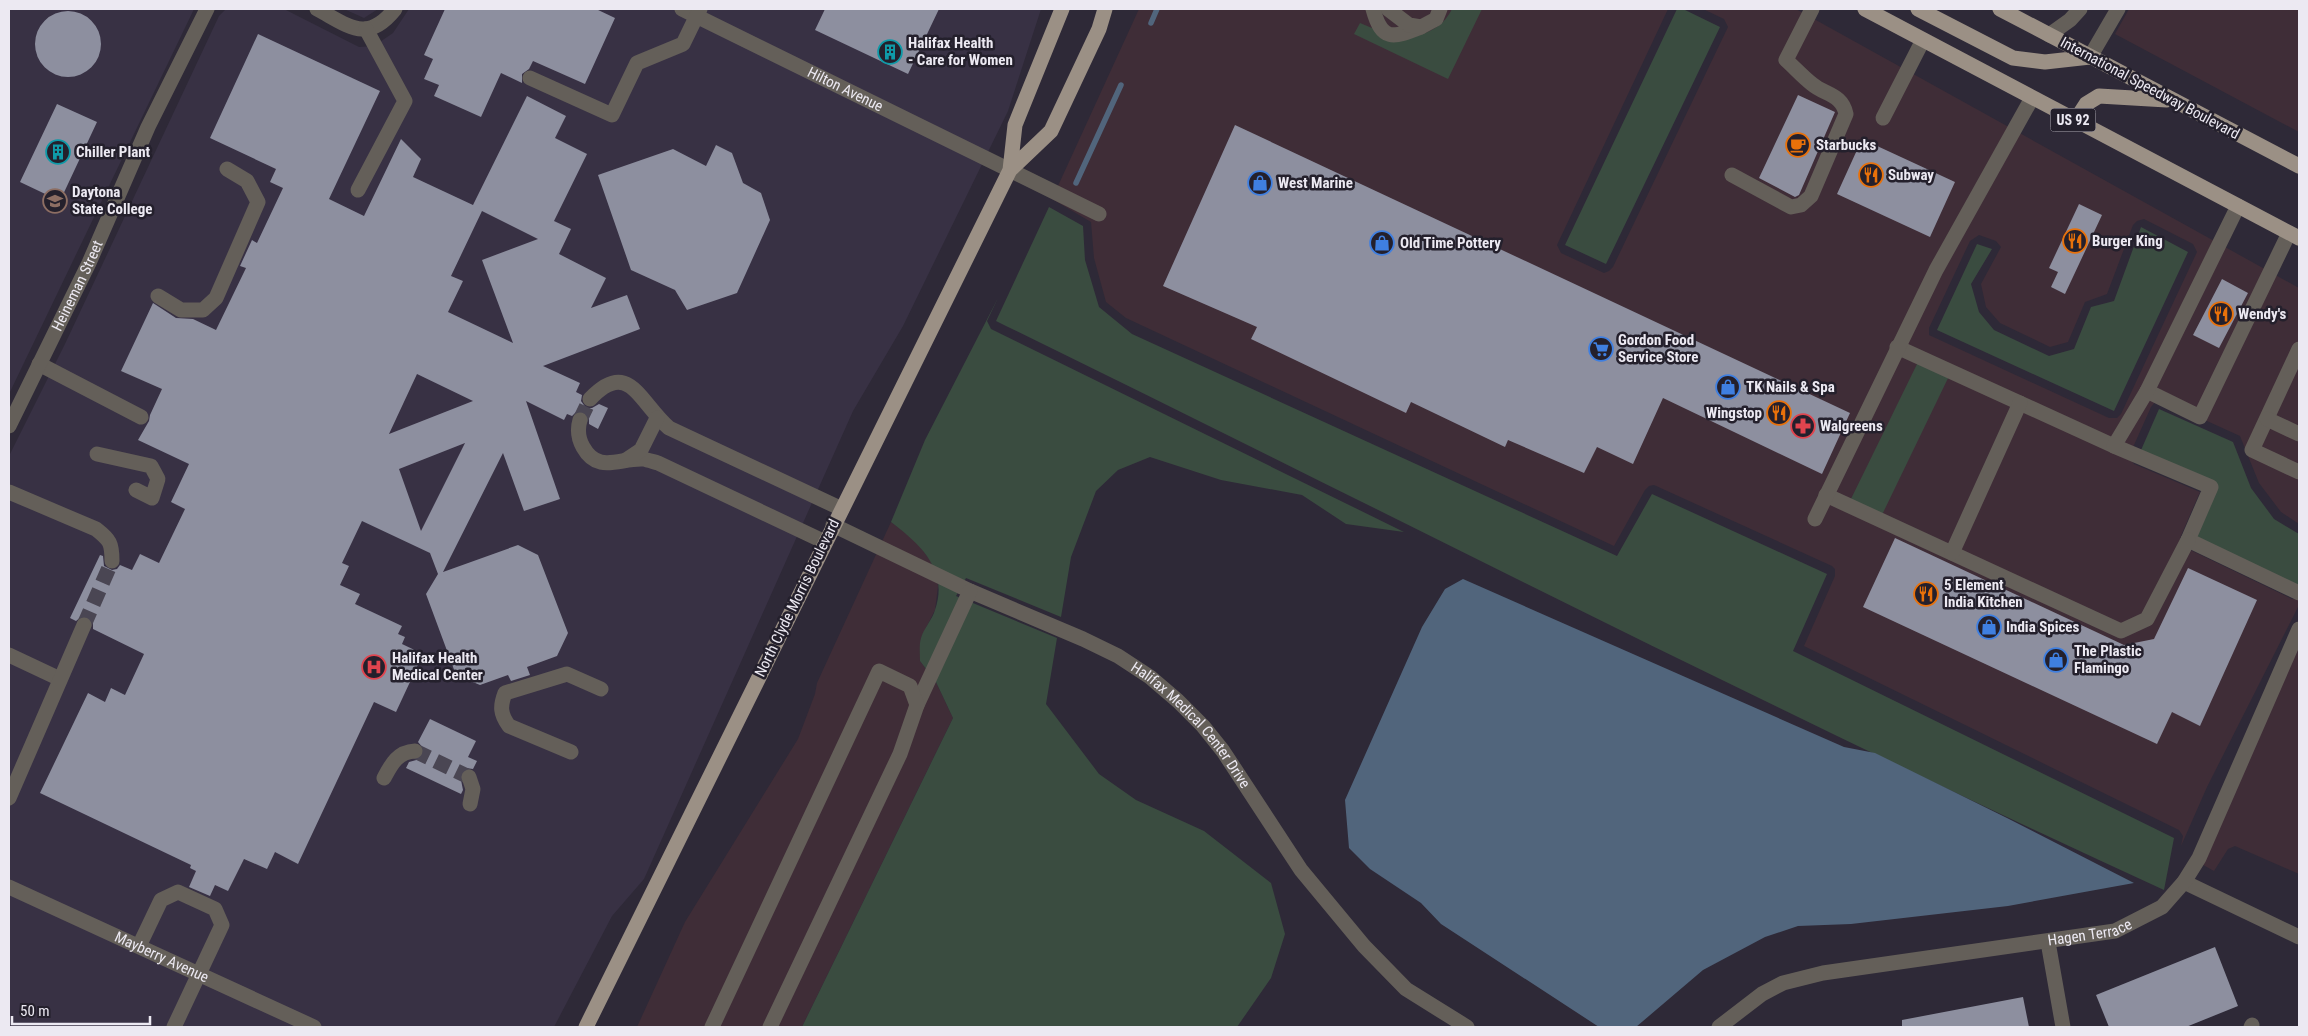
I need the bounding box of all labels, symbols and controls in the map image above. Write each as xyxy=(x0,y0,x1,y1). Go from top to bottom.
street label: International Speedway Boulevard xyxy=(2057,33,2243,143)
place label: Halifax Health - Care for Women xyxy=(908,34,1013,69)
building icon: Halifax Health - Care for Women xyxy=(877,39,903,65)
street label: Hilton Avenue xyxy=(805,63,886,115)
road number: US 92 xyxy=(2050,108,2096,132)
cafe icon: Starbucks xyxy=(1785,132,1811,158)
place label: Starbucks xyxy=(1816,136,1877,154)
building icon: Chiller Plant xyxy=(45,139,71,165)
place label: Chiller Plant xyxy=(76,143,151,161)
restaurant icon: Subway xyxy=(1858,162,1884,188)
place label: Subway xyxy=(1888,166,1934,184)
shop icon: West Marine xyxy=(1247,170,1273,196)
place label: West Marine xyxy=(1278,174,1353,192)
place label: Daytona State College xyxy=(72,183,152,218)
school or university icon: Daytona State College xyxy=(42,188,68,214)
restaurant icon: Burger King xyxy=(2062,228,2088,254)
shop icon: Old Time Pottery xyxy=(1369,230,1395,256)
place label: Burger King xyxy=(2092,232,2163,250)
place label: Old Time Pottery xyxy=(1400,234,1501,252)
street label: Heineman Street xyxy=(48,238,107,334)
restaurant icon: Wendy's xyxy=(2208,301,2234,327)
place label: Wendy's xyxy=(2238,305,2287,323)
place label: Gordon Food Service Store xyxy=(1618,331,1698,366)
supermarket icon: Gordon Food Service Store xyxy=(1588,336,1614,362)
shop icon: TK Nails & Spa xyxy=(1715,374,1741,400)
place label: TK Nails & Spa xyxy=(1746,378,1835,396)
restaurant icon: Wingstop xyxy=(1766,400,1792,426)
place label: Wingstop xyxy=(1706,404,1762,422)
pharmacy icon: Walgreens xyxy=(1790,413,1816,439)
place label: Walgreens xyxy=(1820,417,1883,435)
street label: North Clyde Morris Boulevard xyxy=(751,516,843,680)
place label: 5 Element India Kitchen xyxy=(1944,576,2023,611)
restaurant icon: 5 Element India Kitchen xyxy=(1913,581,1939,607)
shop icon: India Spices xyxy=(1976,614,2002,640)
place label: India Spices xyxy=(2006,618,2080,636)
place label: The Plastic Flamingo xyxy=(2074,642,2142,677)
shop icon: The Plastic Flamingo xyxy=(2043,647,2069,673)
place label: Halifax Health Medical Center xyxy=(392,649,483,684)
hospital icon: Halifax Health Medical Center xyxy=(361,654,387,680)
street label: Halifax Medical Center Drive xyxy=(1127,658,1254,792)
street label: Hagen Terrace xyxy=(2047,915,2135,950)
street label: Mayberry Avenue xyxy=(112,928,211,986)
scale bar xyxy=(12,994,150,1026)
text: 50 m xyxy=(20,1002,50,1020)

